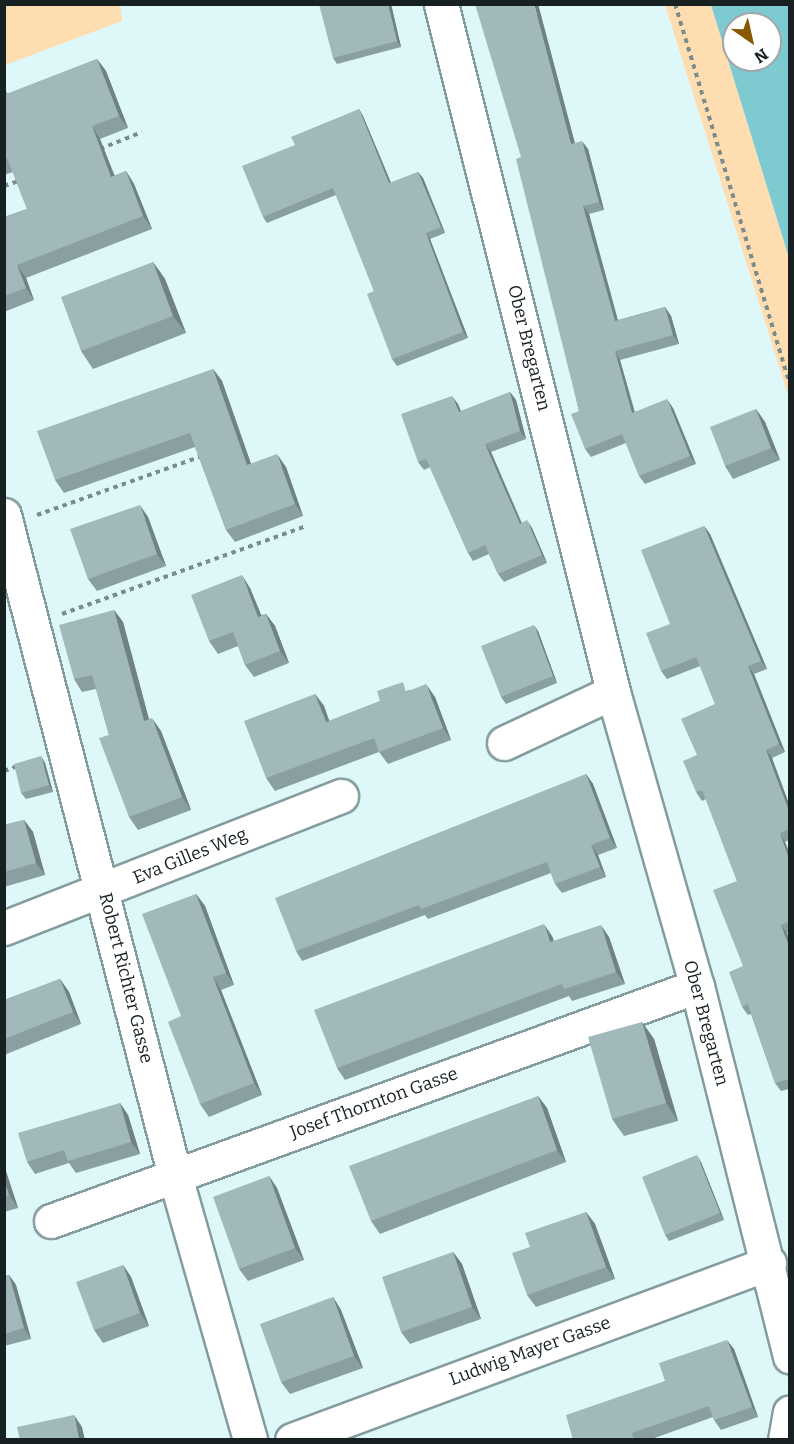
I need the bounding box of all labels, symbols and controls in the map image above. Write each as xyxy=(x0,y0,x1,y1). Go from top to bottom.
north arrow xyxy=(722,12,782,72)
text: N xyxy=(751,44,772,67)
street label: Ober Bregarten xyxy=(503,283,555,413)
street label: Eva Gilles Weg xyxy=(130,823,250,889)
street label: Robert Richter Gasse xyxy=(94,891,158,1065)
street label: Ober Bregarten xyxy=(679,958,733,1088)
street label: Josef Thornton Gasse xyxy=(287,1063,461,1143)
street label: Ludwig Mayer Gasse xyxy=(446,1312,614,1390)

